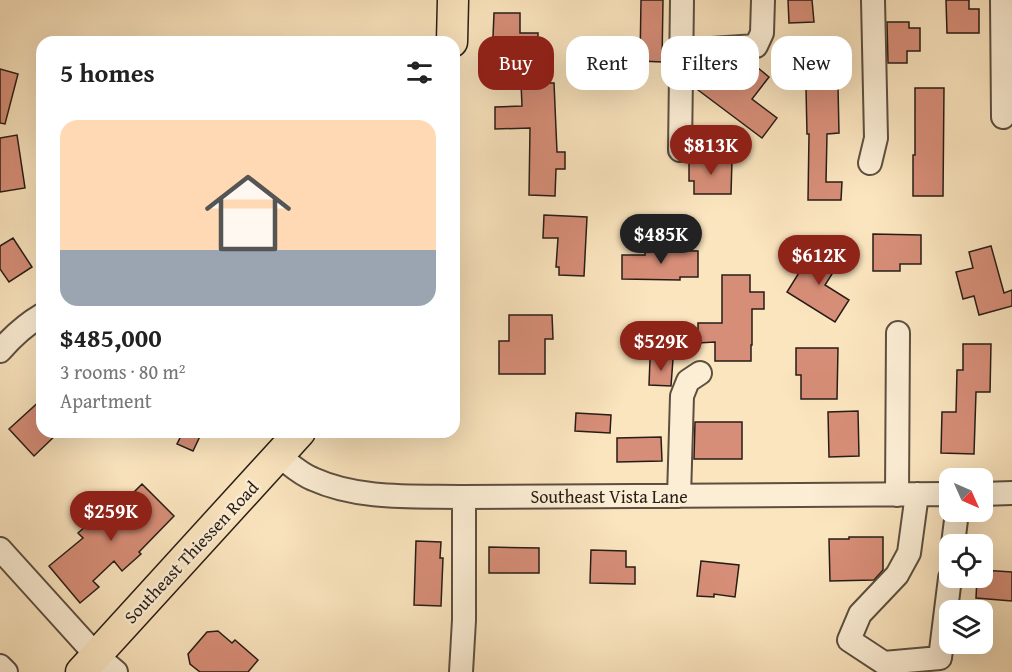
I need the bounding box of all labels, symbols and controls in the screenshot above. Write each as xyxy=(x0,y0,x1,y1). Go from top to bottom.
chip: Buy xyxy=(478,36,554,90)
chip: Rent xyxy=(566,36,649,90)
chip: Filters xyxy=(661,36,759,90)
chip: New xyxy=(771,36,852,90)
text: 5 homes xyxy=(60,53,155,92)
icon: filters xyxy=(403,56,436,89)
pin: $813K xyxy=(669,125,753,176)
text: $813K xyxy=(684,130,738,159)
icon: home xyxy=(194,159,302,267)
pin: $485K xyxy=(619,214,703,265)
text: $485K xyxy=(634,219,688,248)
pin: $612K xyxy=(777,235,861,286)
text: $612K xyxy=(792,240,846,269)
text: $485,000 xyxy=(60,318,162,357)
pin: $529K xyxy=(619,321,703,372)
text: $529K xyxy=(634,326,688,355)
text: 3 rooms · 80 m² xyxy=(60,357,186,386)
text: Apartment xyxy=(60,386,152,415)
north arrow xyxy=(939,468,993,522)
map controls xyxy=(939,468,993,654)
street label: Southeast Thiessen Road xyxy=(117,474,265,630)
street label: Southeast Vista Lane xyxy=(530,483,688,510)
pin: $259K xyxy=(69,491,153,542)
text: $259K xyxy=(84,496,138,525)
button: locate xyxy=(939,534,993,588)
button: layers xyxy=(939,600,993,654)

